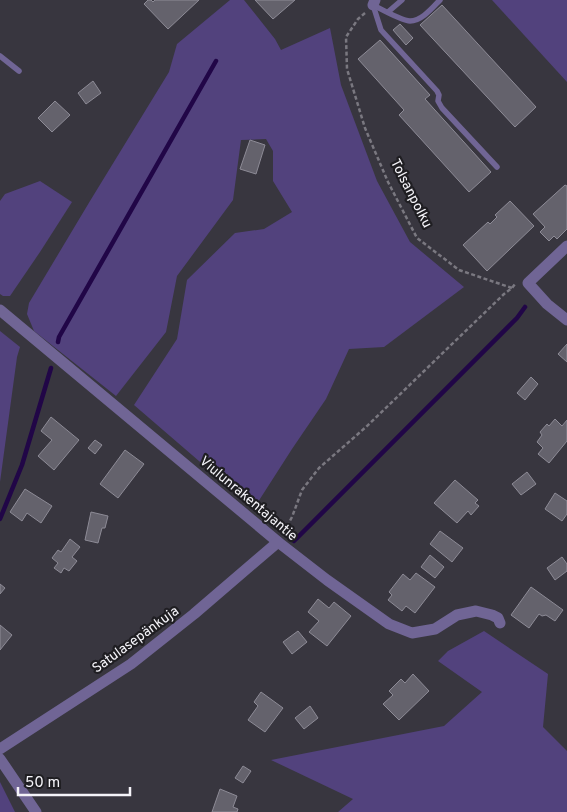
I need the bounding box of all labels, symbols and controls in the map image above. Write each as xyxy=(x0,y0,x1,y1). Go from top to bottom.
street label: Tolsanpolku xyxy=(386,156,435,231)
street label: Viulunrakentajantie xyxy=(195,453,301,545)
street label: Satulasepänkuja xyxy=(89,603,183,677)
scale bar xyxy=(18,764,130,796)
text: 50 m xyxy=(25,774,60,793)

